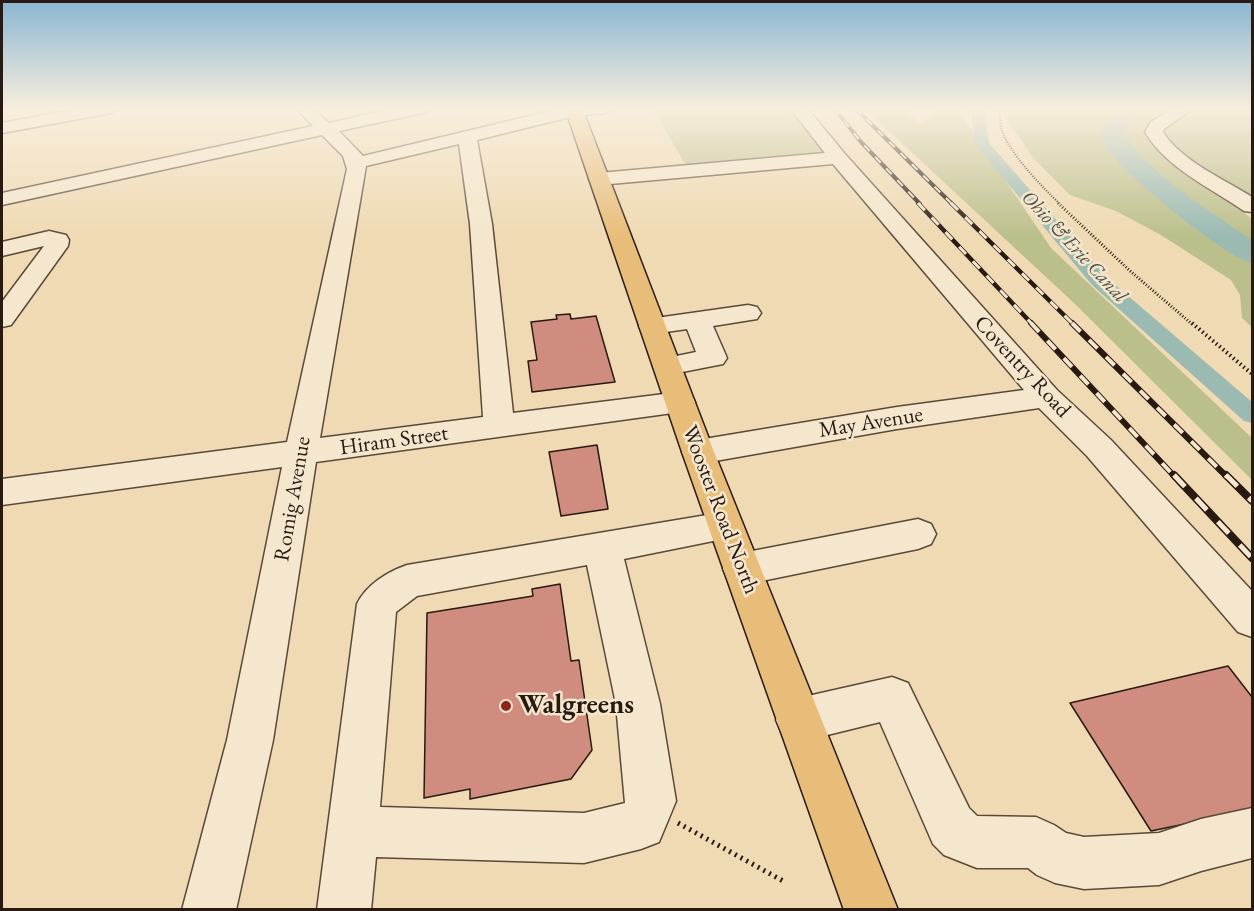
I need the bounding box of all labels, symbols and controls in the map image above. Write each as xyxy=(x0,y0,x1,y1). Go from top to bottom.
water label: Ohio & Erie Canal xyxy=(1016,186,1132,308)
street label: Coventry Road xyxy=(968,311,1076,423)
street label: May Avenue xyxy=(817,402,925,444)
street label: Hiram Street xyxy=(338,420,450,462)
street label: Wooster Road North xyxy=(676,422,764,598)
street label: Romig Avenue xyxy=(269,435,317,563)
place label: Walgreens xyxy=(518,690,634,722)
marker: Walgreens xyxy=(499,699,513,713)

